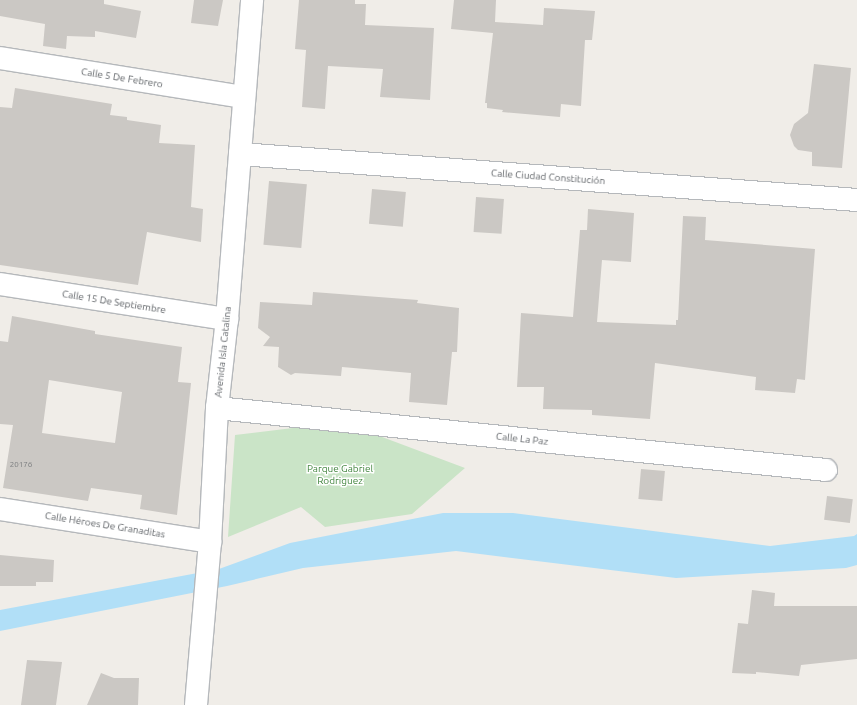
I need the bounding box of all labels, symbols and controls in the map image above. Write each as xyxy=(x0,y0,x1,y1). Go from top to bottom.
street label: Calle 5 De Febrero xyxy=(80,66,164,90)
street label: Calle Ciudad Constitución xyxy=(491,167,605,187)
street label: Calle 15 De Septiembre xyxy=(61,288,167,316)
street label: Avenida Isla Catalina xyxy=(212,306,234,398)
street label: Calle La Paz xyxy=(495,430,549,448)
house number: 20176 xyxy=(10,460,32,470)
park label: Parque Gabriel Rodriguez xyxy=(307,462,373,486)
street label: Calle Héroes De Granaditas xyxy=(44,510,166,540)

